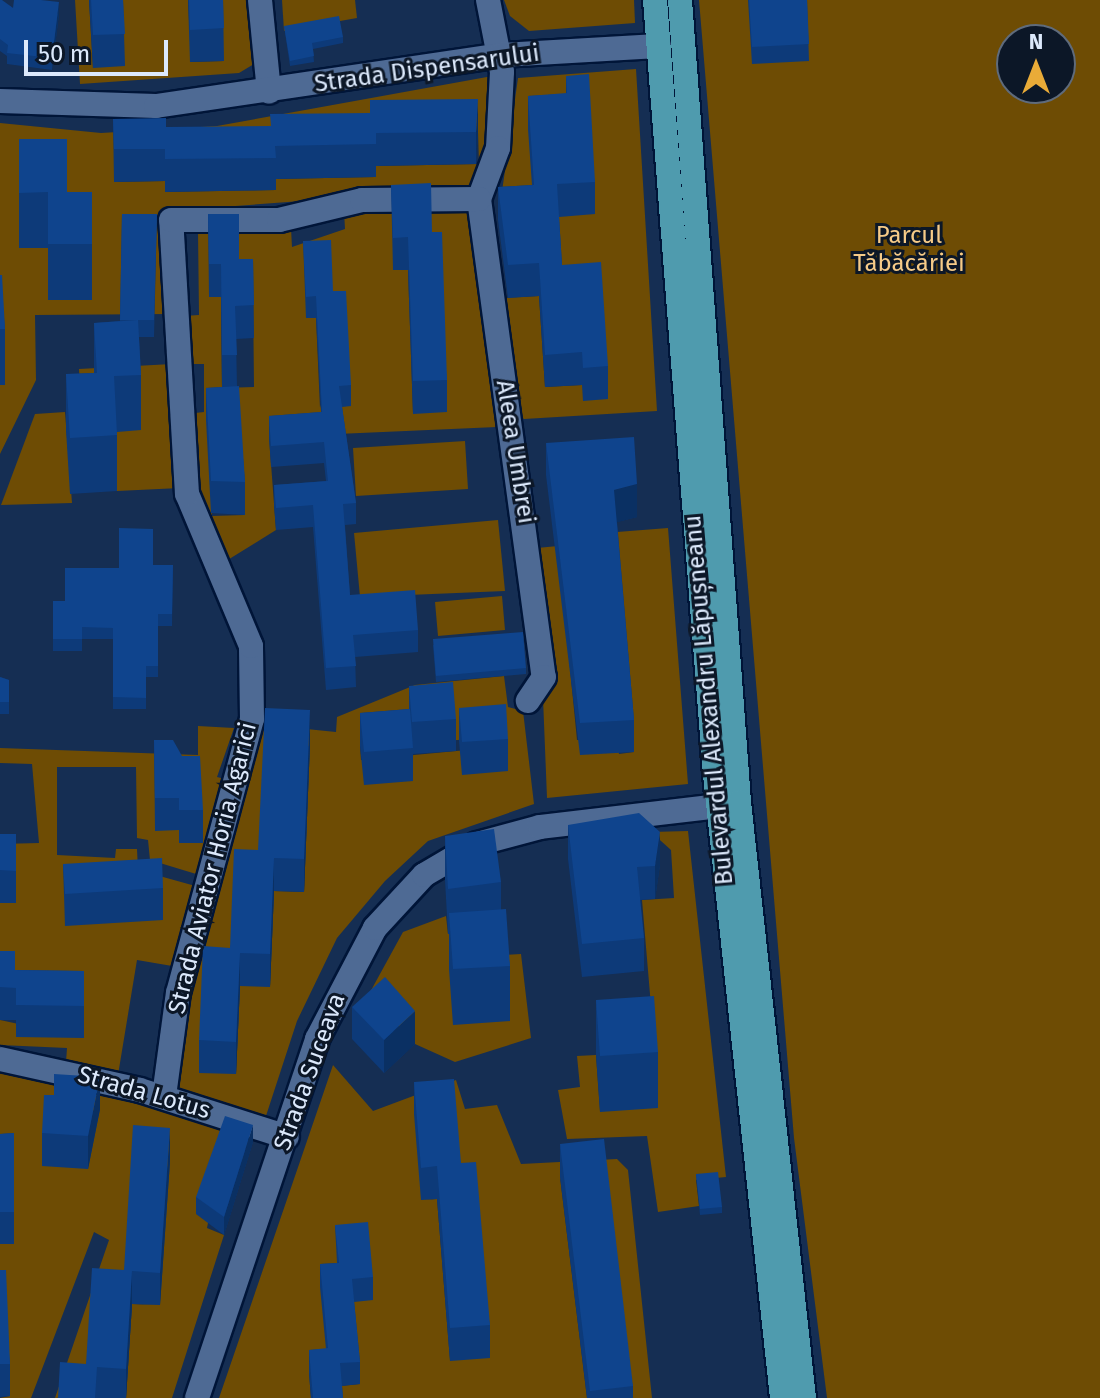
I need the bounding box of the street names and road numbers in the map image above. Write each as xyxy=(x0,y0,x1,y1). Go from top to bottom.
street label: Strada Dispensarului xyxy=(313,39,541,99)
street label: Aleea Umbrei xyxy=(489,378,541,526)
street label: Bulevardul Alexandru Lăpușneanu xyxy=(678,514,740,886)
street label: Strada Aviator Horia Agarici xyxy=(163,719,263,1017)
street label: Strada Suceava xyxy=(268,990,352,1154)
street label: Strada Lotus xyxy=(75,1060,213,1126)

